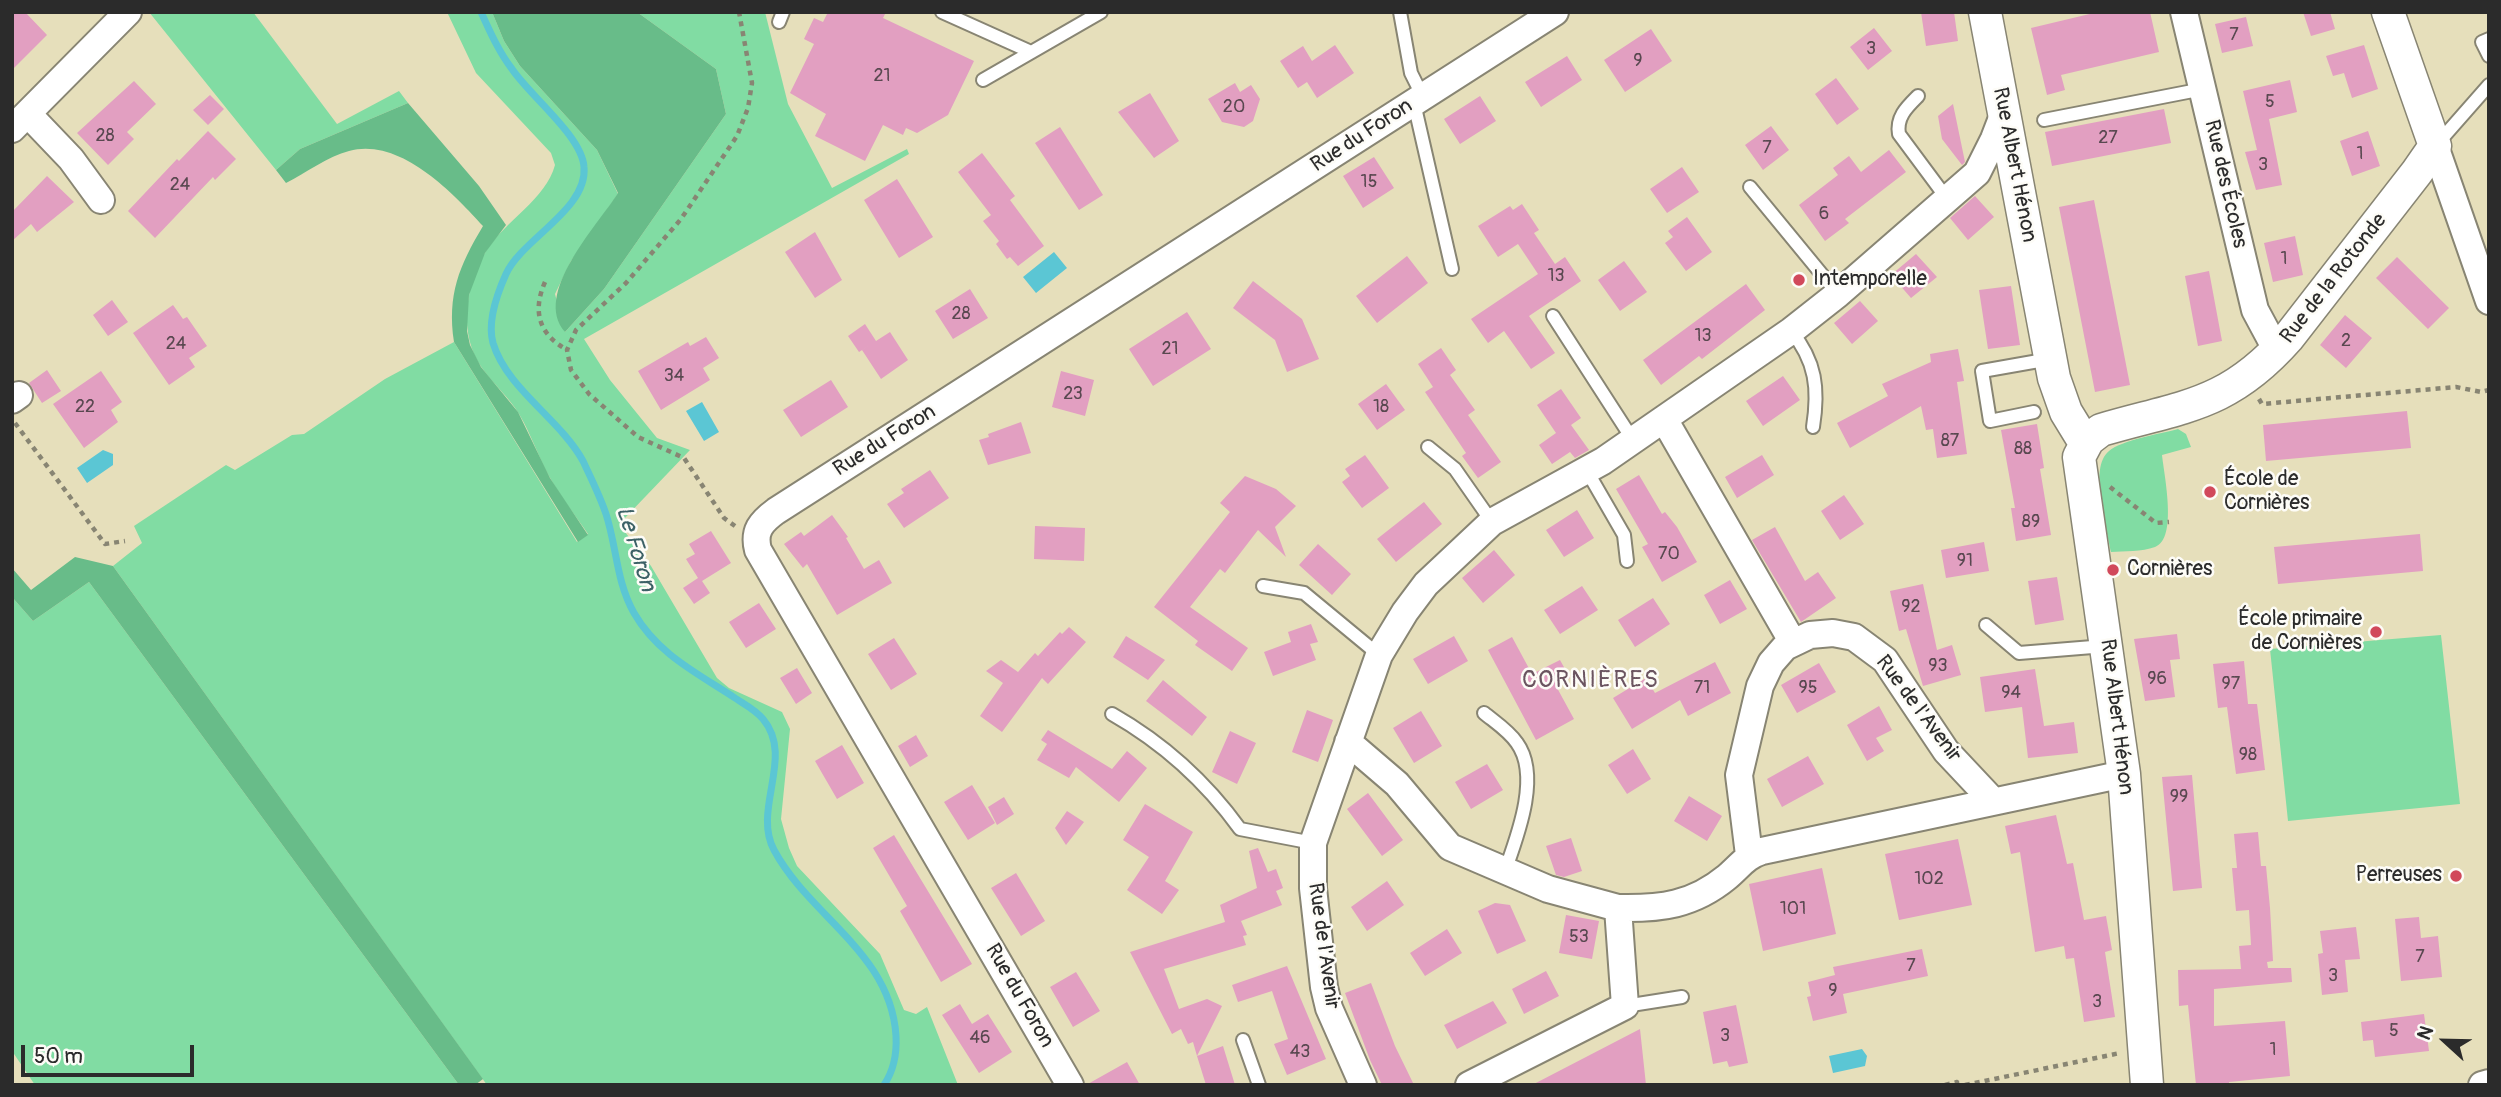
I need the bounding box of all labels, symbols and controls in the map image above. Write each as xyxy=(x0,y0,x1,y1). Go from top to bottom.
house number: 7 xyxy=(2229,24,2239,46)
house number: 3 xyxy=(1866,38,1876,60)
house number: 9 xyxy=(1633,50,1643,72)
house number: 21 xyxy=(873,65,891,87)
street label: Rue Albert Hénon xyxy=(1987,85,2041,245)
house number: 5 xyxy=(2265,91,2275,113)
street label: Rue du Foron xyxy=(1307,94,1417,178)
house number: 20 xyxy=(1223,96,1245,118)
street label: Rue des Écoles xyxy=(2198,117,2252,251)
house number: 28 xyxy=(95,125,115,147)
house number: 27 xyxy=(2098,127,2118,149)
house number: 7 xyxy=(1762,137,1772,159)
house number: 1 xyxy=(2356,143,2364,165)
house number: 3 xyxy=(2258,154,2268,176)
house number: 15 xyxy=(1361,171,1377,193)
house number: 24 xyxy=(170,174,190,196)
house number: 6 xyxy=(1819,203,1829,225)
street label: Rue de la Rotonde xyxy=(2275,209,2393,349)
house number: 1 xyxy=(2280,248,2288,270)
house number: 13 xyxy=(1547,265,1565,287)
place label: Intemporelle xyxy=(1813,267,1927,293)
marker: Intemporelle xyxy=(1791,272,1807,288)
house number: 28 xyxy=(951,303,971,325)
house number: 13 xyxy=(1694,325,1712,347)
house number: 2 xyxy=(2341,330,2351,352)
house number: 24 xyxy=(166,333,186,355)
house number: 21 xyxy=(1161,338,1179,360)
house number: 34 xyxy=(664,365,684,387)
house number: 23 xyxy=(1063,383,1083,405)
house number: 22 xyxy=(75,396,95,418)
house number: 18 xyxy=(1373,396,1389,418)
street label: Rue du Foron xyxy=(829,400,941,482)
house number: 87 xyxy=(1941,430,1959,452)
house number: 88 xyxy=(2014,438,2032,460)
place label: École de Cornières xyxy=(2224,467,2309,517)
marker: École de Cornières xyxy=(2202,484,2218,500)
water label: Le Foron xyxy=(609,503,661,595)
house number: 89 xyxy=(2022,511,2040,533)
house number: 70 xyxy=(1658,543,1680,565)
house number: 91 xyxy=(1957,550,1973,572)
place label: Cornières xyxy=(2127,557,2212,583)
marker: Cornières xyxy=(2105,562,2121,578)
house number: 92 xyxy=(1901,596,1921,618)
place label: École primaire de Cornières xyxy=(2238,607,2362,657)
marker: École primaire de Cornières xyxy=(2368,624,2384,640)
street label: Rue Albert Hénon xyxy=(2094,637,2138,797)
street label: Rue de l'Avenir xyxy=(1870,651,1966,767)
house number: 93 xyxy=(1928,655,1948,677)
district label: CORNIÈRES xyxy=(1523,667,1659,695)
house number: 96 xyxy=(2147,668,2167,690)
house number: 97 xyxy=(2222,673,2240,695)
house number: 71 xyxy=(1694,677,1710,699)
house number: 95 xyxy=(1798,677,1818,699)
house number: 94 xyxy=(2001,682,2021,704)
house number: 98 xyxy=(2239,744,2257,766)
house number: 99 xyxy=(2170,786,2188,808)
place label: Perreuses xyxy=(2355,863,2442,889)
house number: 102 xyxy=(1914,868,1944,890)
marker: Perreuses xyxy=(2448,868,2464,884)
street label: Rue de l'Avenir xyxy=(1302,881,1344,1011)
house number: 101 xyxy=(1780,898,1806,920)
house number: 53 xyxy=(1569,926,1589,948)
street label: Rue du Foron xyxy=(979,939,1059,1053)
house number: 7 xyxy=(2415,946,2425,968)
house number: 7 xyxy=(1906,955,1916,977)
house number: 3 xyxy=(2328,965,2338,987)
house number: 9 xyxy=(1828,980,1838,1002)
house number: 3 xyxy=(2092,991,2102,1013)
north arrow xyxy=(2410,1006,2480,1076)
house number: 5 xyxy=(2389,1020,2399,1042)
text: N xyxy=(2412,1023,2439,1044)
house number: 3 xyxy=(1720,1025,1730,1047)
house number: 46 xyxy=(970,1027,990,1049)
scale bar xyxy=(24,1030,198,1074)
house number: 1 xyxy=(2269,1039,2277,1061)
house number: 43 xyxy=(1290,1041,1310,1063)
text: 50 m xyxy=(34,1043,83,1070)

